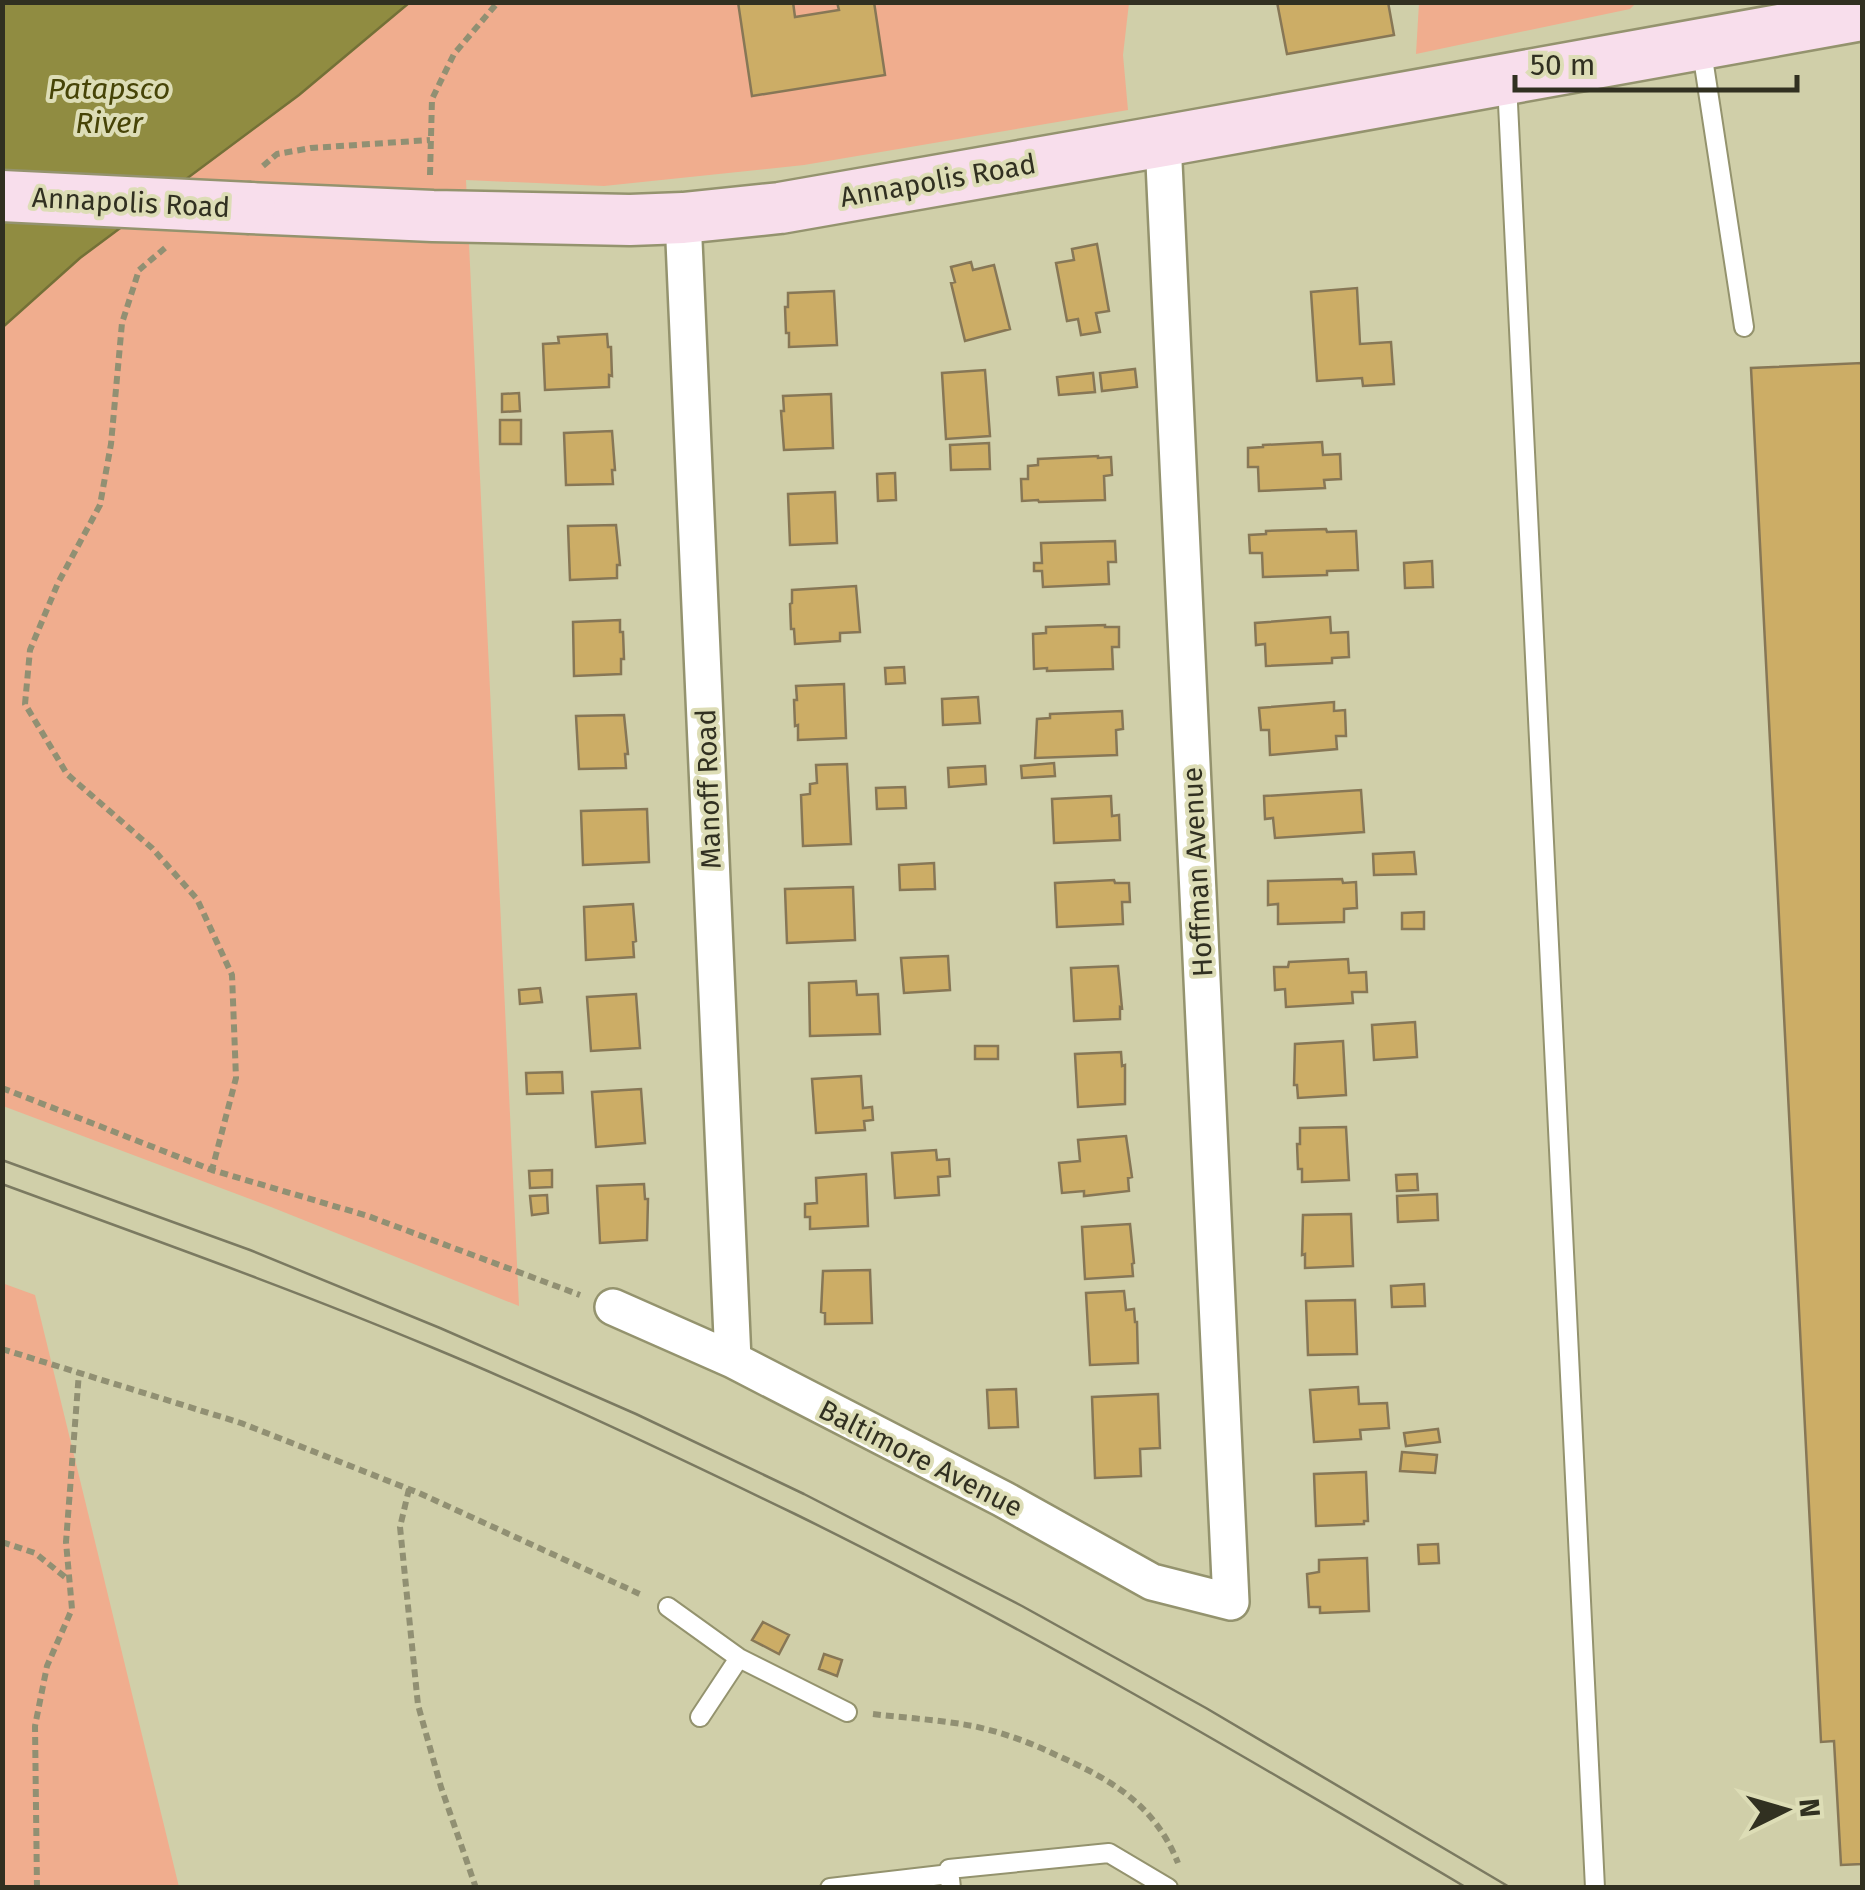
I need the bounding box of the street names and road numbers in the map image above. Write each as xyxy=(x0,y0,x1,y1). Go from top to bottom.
street label: Annapolis Road xyxy=(838,147,1039,214)
street label: Annapolis Road xyxy=(31,181,231,224)
street label: Manoff Road xyxy=(689,708,728,870)
street label: Hoffman Avenue xyxy=(1176,766,1219,978)
street label: Baltimore Avenue xyxy=(813,1393,1028,1524)

